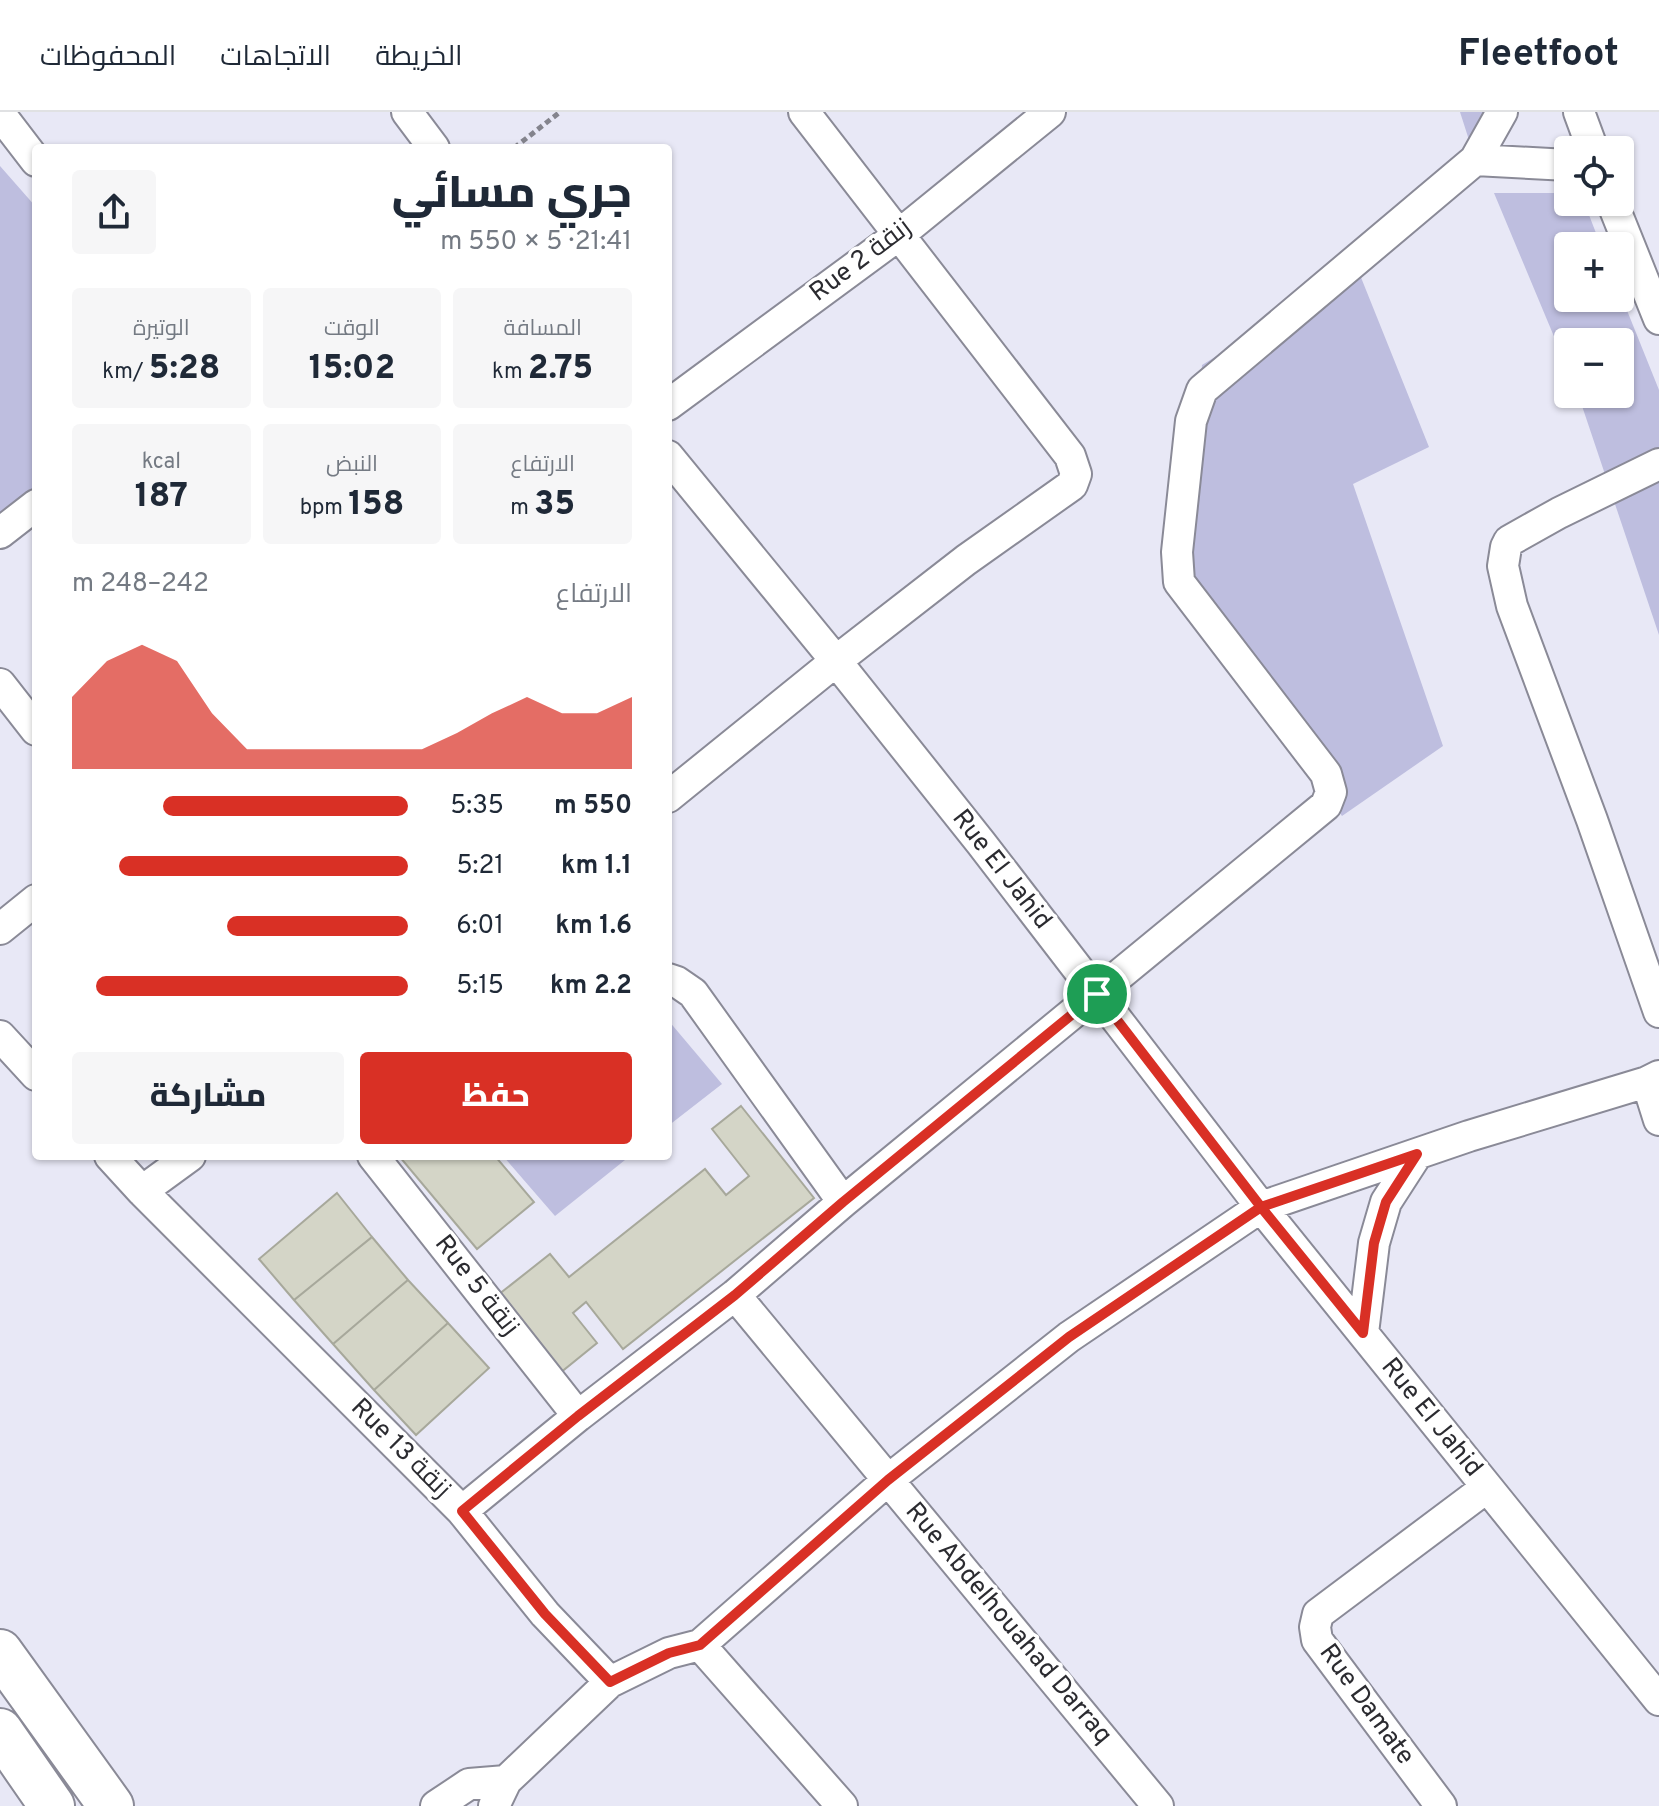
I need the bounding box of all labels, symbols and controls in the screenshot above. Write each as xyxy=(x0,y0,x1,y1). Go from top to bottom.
text: Fleetfoot xyxy=(1458,31,1619,80)
text: المحفوظات xyxy=(40,40,176,76)
text: الاتجاهات xyxy=(220,40,331,76)
text: الخريطة xyxy=(375,40,463,76)
map controls xyxy=(1554,136,1634,408)
button: locate xyxy=(1554,136,1634,216)
text: جري مسائي xyxy=(392,168,632,224)
button: share xyxy=(72,170,156,254)
street label: Rue 2 زنقة xyxy=(804,212,918,310)
text: 21:41 · 5 × 550 m xyxy=(440,226,632,259)
button: + xyxy=(1554,232,1634,312)
text: الوتيرة xyxy=(133,316,190,343)
text: الوقت xyxy=(324,316,380,343)
text: المسافة xyxy=(504,316,582,343)
button: − xyxy=(1554,328,1634,408)
text: 5:28 xyxy=(149,348,220,391)
text: 15:02 xyxy=(309,348,395,391)
text: 2.75 xyxy=(528,348,593,391)
text: /km xyxy=(102,359,149,386)
text: km xyxy=(492,359,528,386)
text: kcal xyxy=(142,449,181,476)
text: النبض xyxy=(326,452,378,479)
text: الارتفاع xyxy=(510,452,575,479)
text: 187 xyxy=(135,476,188,519)
text: 158 xyxy=(348,484,404,527)
text: 35 xyxy=(534,484,575,527)
text: bpm xyxy=(300,495,348,522)
text: m xyxy=(510,495,534,522)
text: 242–248 m xyxy=(72,568,209,601)
text: الارتفاع xyxy=(556,579,632,612)
text: 5:35 xyxy=(450,790,504,823)
text: 550 m xyxy=(554,790,632,823)
street label: Rue El Jahid xyxy=(944,803,1058,937)
text: 5:21 xyxy=(456,850,504,883)
text: 1.1 km xyxy=(561,850,632,883)
text: 6:01 xyxy=(456,910,504,943)
text: 1.6 km xyxy=(555,910,632,943)
pin xyxy=(1063,960,1131,1028)
text: 5:15 xyxy=(456,970,504,1003)
text: 2.2 km xyxy=(550,970,632,1003)
icon: arrive xyxy=(1075,972,1119,1016)
button: مشاركة xyxy=(72,1052,344,1144)
button: حفظ xyxy=(360,1052,632,1144)
street label: Rue 5 زنقة xyxy=(426,1229,526,1343)
street label: Rue El Jahid xyxy=(1373,1352,1489,1484)
street label: Rue 13 زنقة xyxy=(343,1392,457,1506)
street label: Rue Abdelhouahad Darraq xyxy=(897,1496,1119,1752)
street label: Rue Damate xyxy=(1311,1638,1421,1772)

